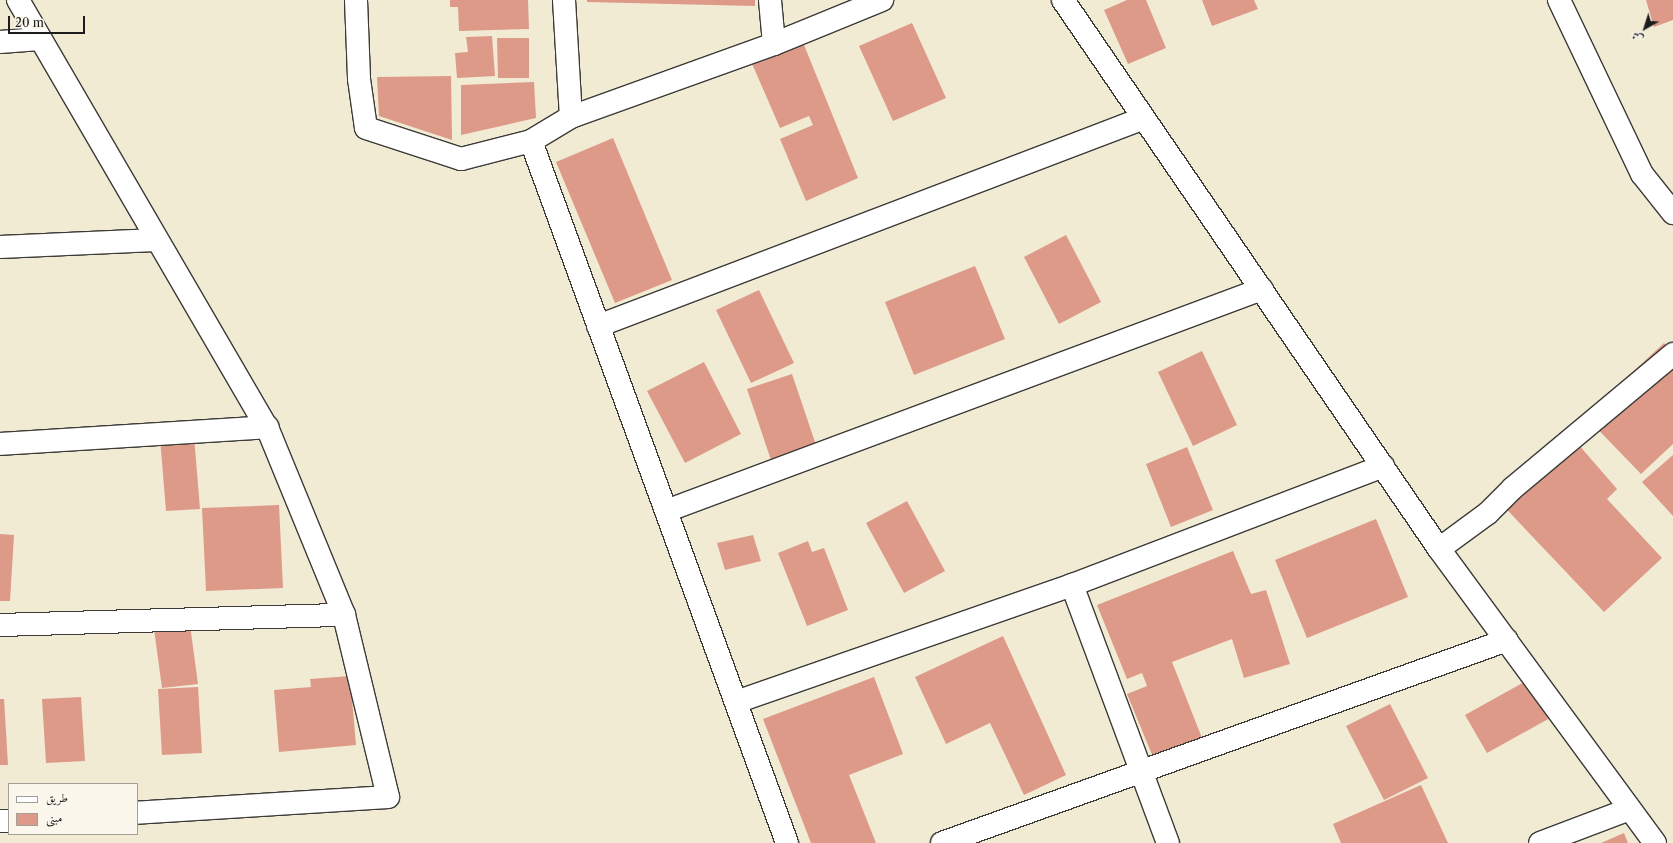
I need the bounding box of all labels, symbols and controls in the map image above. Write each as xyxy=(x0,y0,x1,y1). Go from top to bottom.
scale bar xyxy=(10,8,87,34)
north arrow xyxy=(1625,8,1665,48)
text: 20 m xyxy=(15,15,44,30)
text: ش xyxy=(1629,28,1646,46)
legend xyxy=(8,783,138,835)
text: طريق xyxy=(46,790,68,805)
text: مبنى xyxy=(46,810,62,825)

